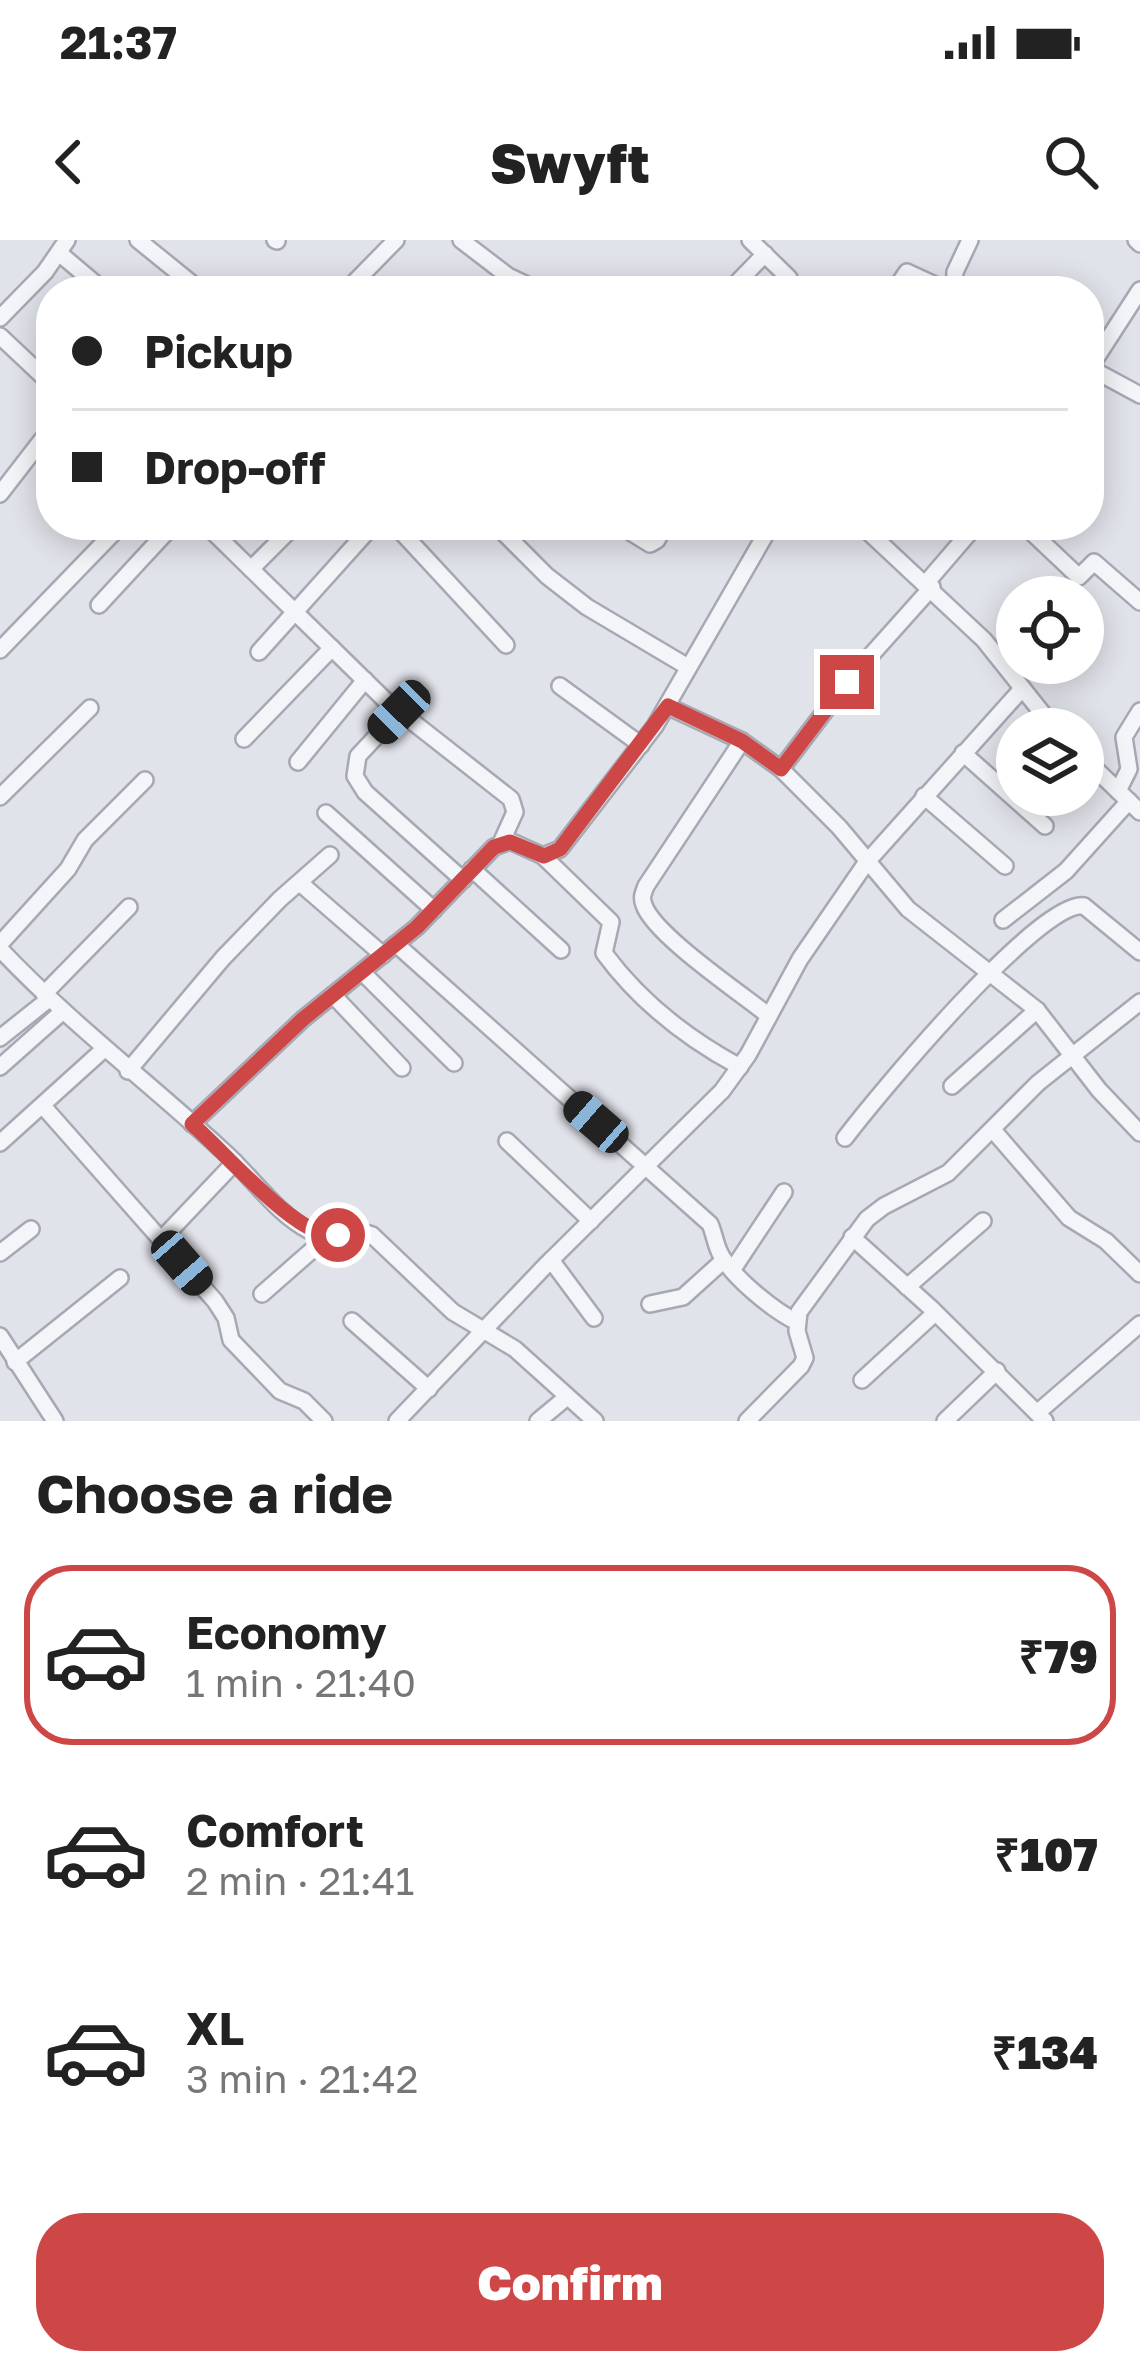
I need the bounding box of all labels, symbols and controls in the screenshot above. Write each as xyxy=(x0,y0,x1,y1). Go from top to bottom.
text: 21:37 xyxy=(60,15,177,69)
icon: back xyxy=(36,129,102,195)
icon: search xyxy=(1038,129,1104,195)
text: Swyft xyxy=(490,130,650,195)
text: Pickup xyxy=(144,324,293,378)
text: Drop-off xyxy=(144,440,325,494)
map controls xyxy=(996,576,1104,816)
button: locate xyxy=(996,576,1104,684)
route end xyxy=(820,655,874,709)
car xyxy=(361,674,437,750)
button: layers xyxy=(996,708,1104,816)
car xyxy=(557,1085,635,1159)
route start xyxy=(311,1208,365,1262)
car xyxy=(145,1224,219,1302)
text: Choose a ride xyxy=(36,1460,393,1525)
icon: car xyxy=(42,1601,150,1709)
text: Economy xyxy=(186,1605,387,1659)
text: ₹79 xyxy=(1018,1629,1098,1683)
text: 1 min · 21:40 xyxy=(186,1659,416,1706)
icon: car xyxy=(42,1799,150,1907)
text: Comfort xyxy=(186,1803,364,1857)
text: ₹107 xyxy=(994,1827,1098,1881)
text: 2 min · 21:41 xyxy=(186,1857,414,1904)
icon: car xyxy=(42,1997,150,2105)
text: XL xyxy=(186,2001,244,2055)
text: ₹134 xyxy=(992,2025,1098,2079)
text: 3 min · 21:42 xyxy=(186,2055,418,2102)
button: Confirm xyxy=(36,2213,1104,2351)

